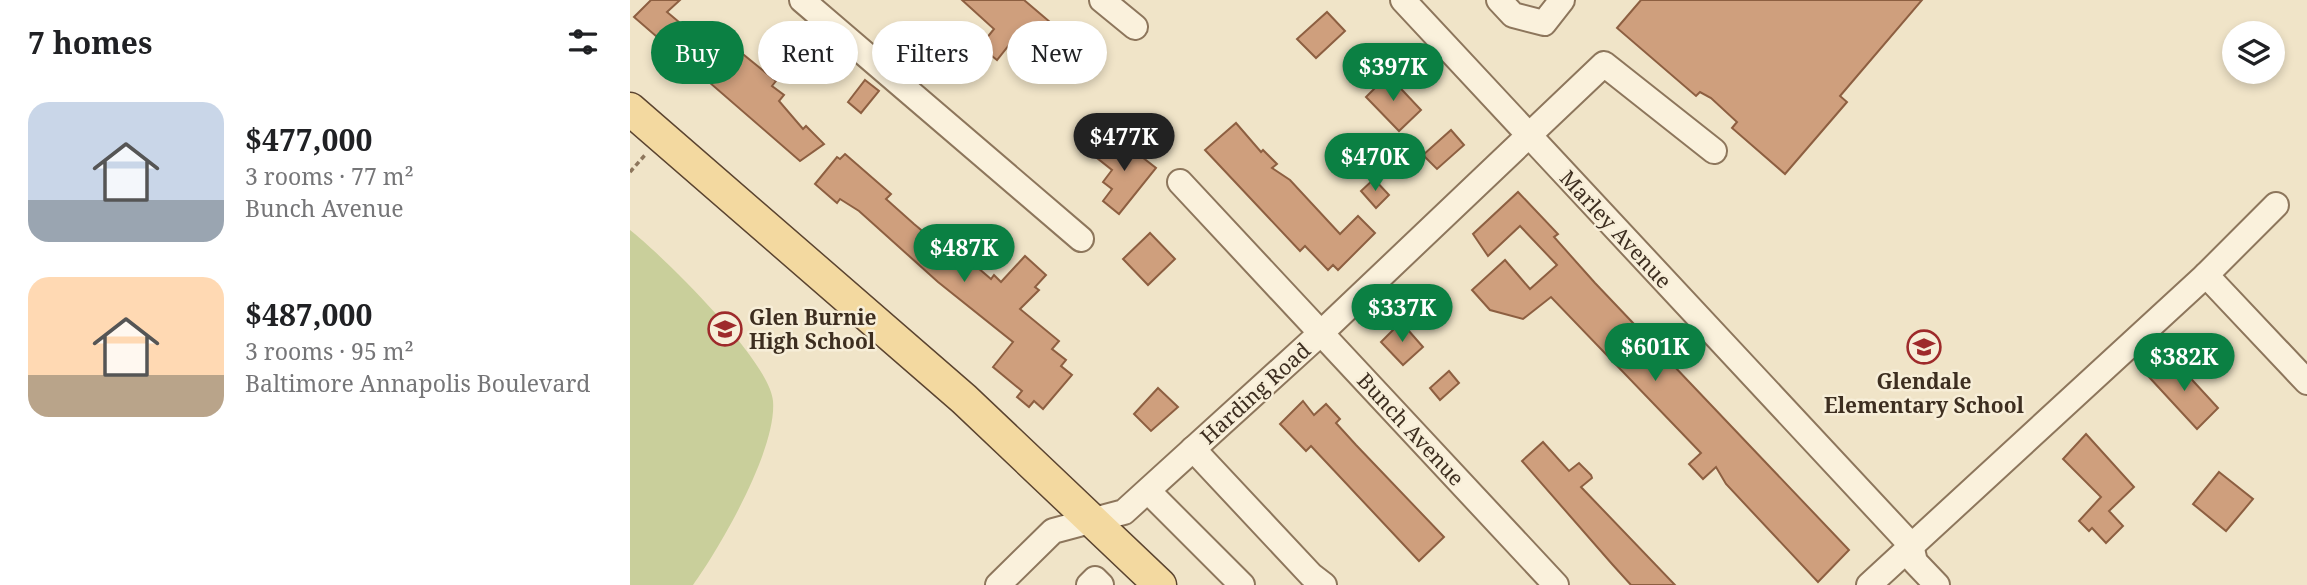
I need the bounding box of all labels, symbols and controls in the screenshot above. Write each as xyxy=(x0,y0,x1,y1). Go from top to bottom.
chip: Buy xyxy=(651,21,744,84)
chip: Rent xyxy=(758,21,858,84)
chip: Filters xyxy=(872,21,993,84)
chip: New xyxy=(1007,21,1107,84)
map controls xyxy=(2222,21,2285,84)
button: layers xyxy=(2222,21,2285,84)
text: 7 homes xyxy=(28,22,152,63)
icon: filters xyxy=(564,23,602,61)
pin: $397K xyxy=(1344,43,1442,103)
text: $397K xyxy=(1359,50,1427,82)
pin: $477K xyxy=(1075,114,1173,173)
text: $477,000 xyxy=(245,119,372,160)
text: $477K xyxy=(1090,120,1158,152)
icon: home xyxy=(84,130,168,214)
pin: $470K xyxy=(1326,134,1424,193)
text: $470K xyxy=(1341,140,1409,172)
text: 3 rooms · 77 m² xyxy=(245,160,414,192)
street label: Marley Avenue xyxy=(1554,164,1678,294)
text: Bunch Avenue xyxy=(245,192,404,224)
pin: $487K xyxy=(915,224,1013,284)
text: $487K xyxy=(930,231,998,263)
pin: $337K xyxy=(1353,284,1451,344)
text: $337K xyxy=(1368,291,1436,323)
text: $487,000 xyxy=(245,294,372,335)
place label: Glen Burnie High School xyxy=(749,303,877,355)
icon: home xyxy=(84,305,168,389)
school or university icon: Glen Burnie High School xyxy=(706,310,744,348)
pin: $601K xyxy=(1606,324,1704,383)
school or university icon: Glendale Elementary School xyxy=(1905,328,1943,366)
text: $601K xyxy=(1621,330,1689,362)
pin: $382K xyxy=(2135,334,2233,393)
text: 3 rooms · 95 m² xyxy=(245,335,414,367)
street label: Harding Road xyxy=(1194,336,1316,450)
text: $382K xyxy=(2150,340,2218,372)
text: Baltimore Annapolis Boulevard xyxy=(245,367,590,399)
street label: Bunch Avenue xyxy=(1351,367,1471,491)
place label: Glendale Elementary School xyxy=(1824,367,2025,419)

